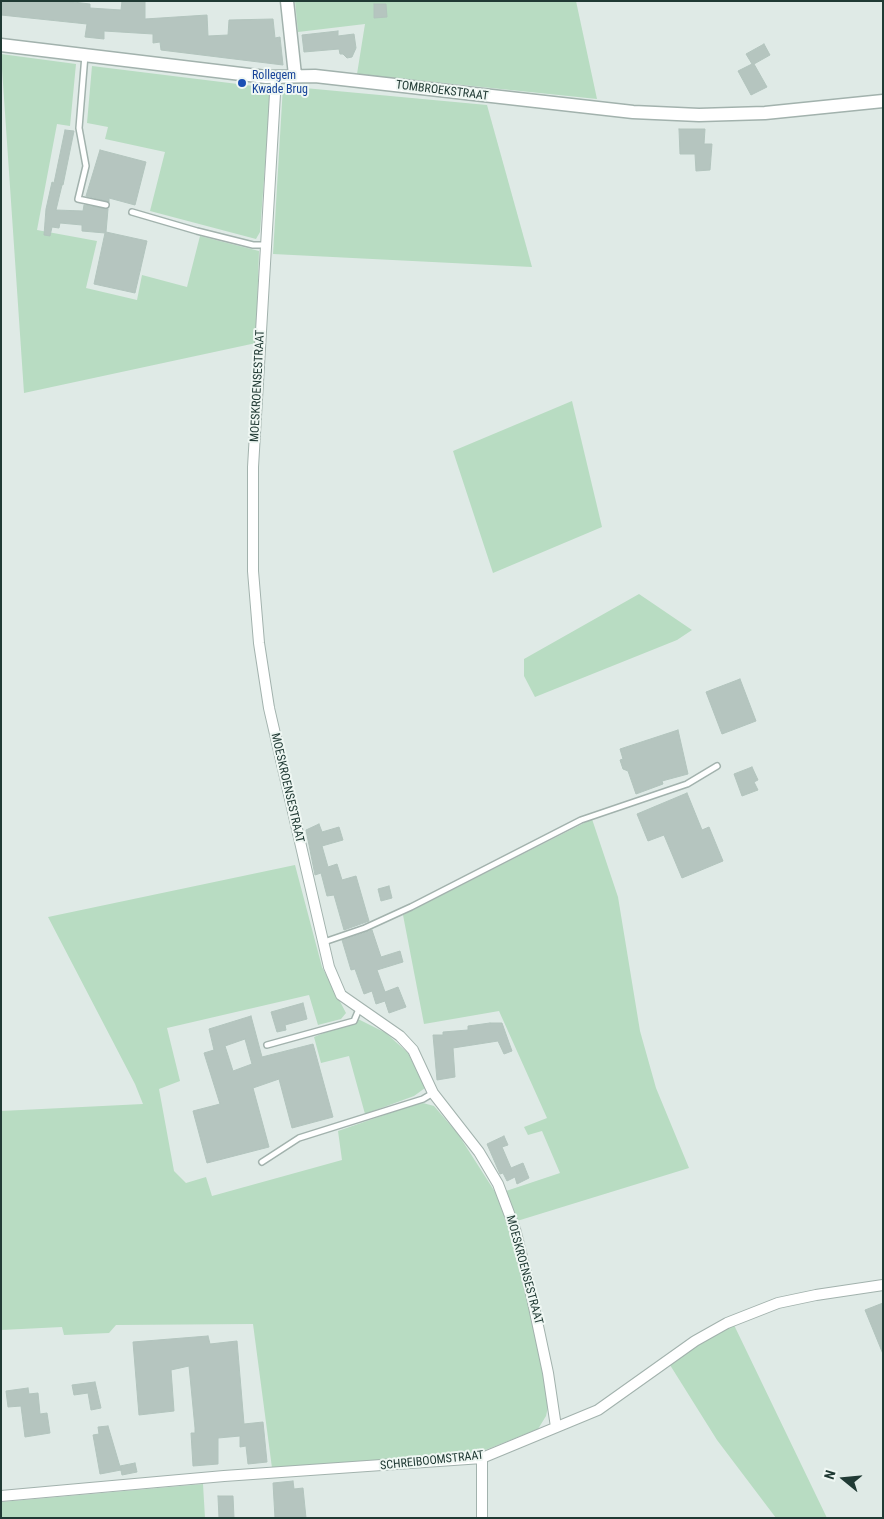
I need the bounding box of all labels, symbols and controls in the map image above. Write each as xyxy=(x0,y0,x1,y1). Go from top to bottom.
place label: Rollegem Kwade Brug xyxy=(252,69,308,97)
marker: Rollegem Kwade Brug xyxy=(236,77,248,89)
street label: TOMBROEKSTRAAT xyxy=(395,78,489,104)
street label: MOESKROENSESTRAAT xyxy=(248,330,268,442)
street label: MOESKROENSESTRAAT xyxy=(267,732,307,844)
street label: MOESKROENSESTRAAT xyxy=(503,1214,545,1326)
street label: SCHREIBOOMSTRAAT xyxy=(380,1448,484,1474)
north arrow xyxy=(819,1454,869,1504)
text: N xyxy=(821,1468,839,1481)

